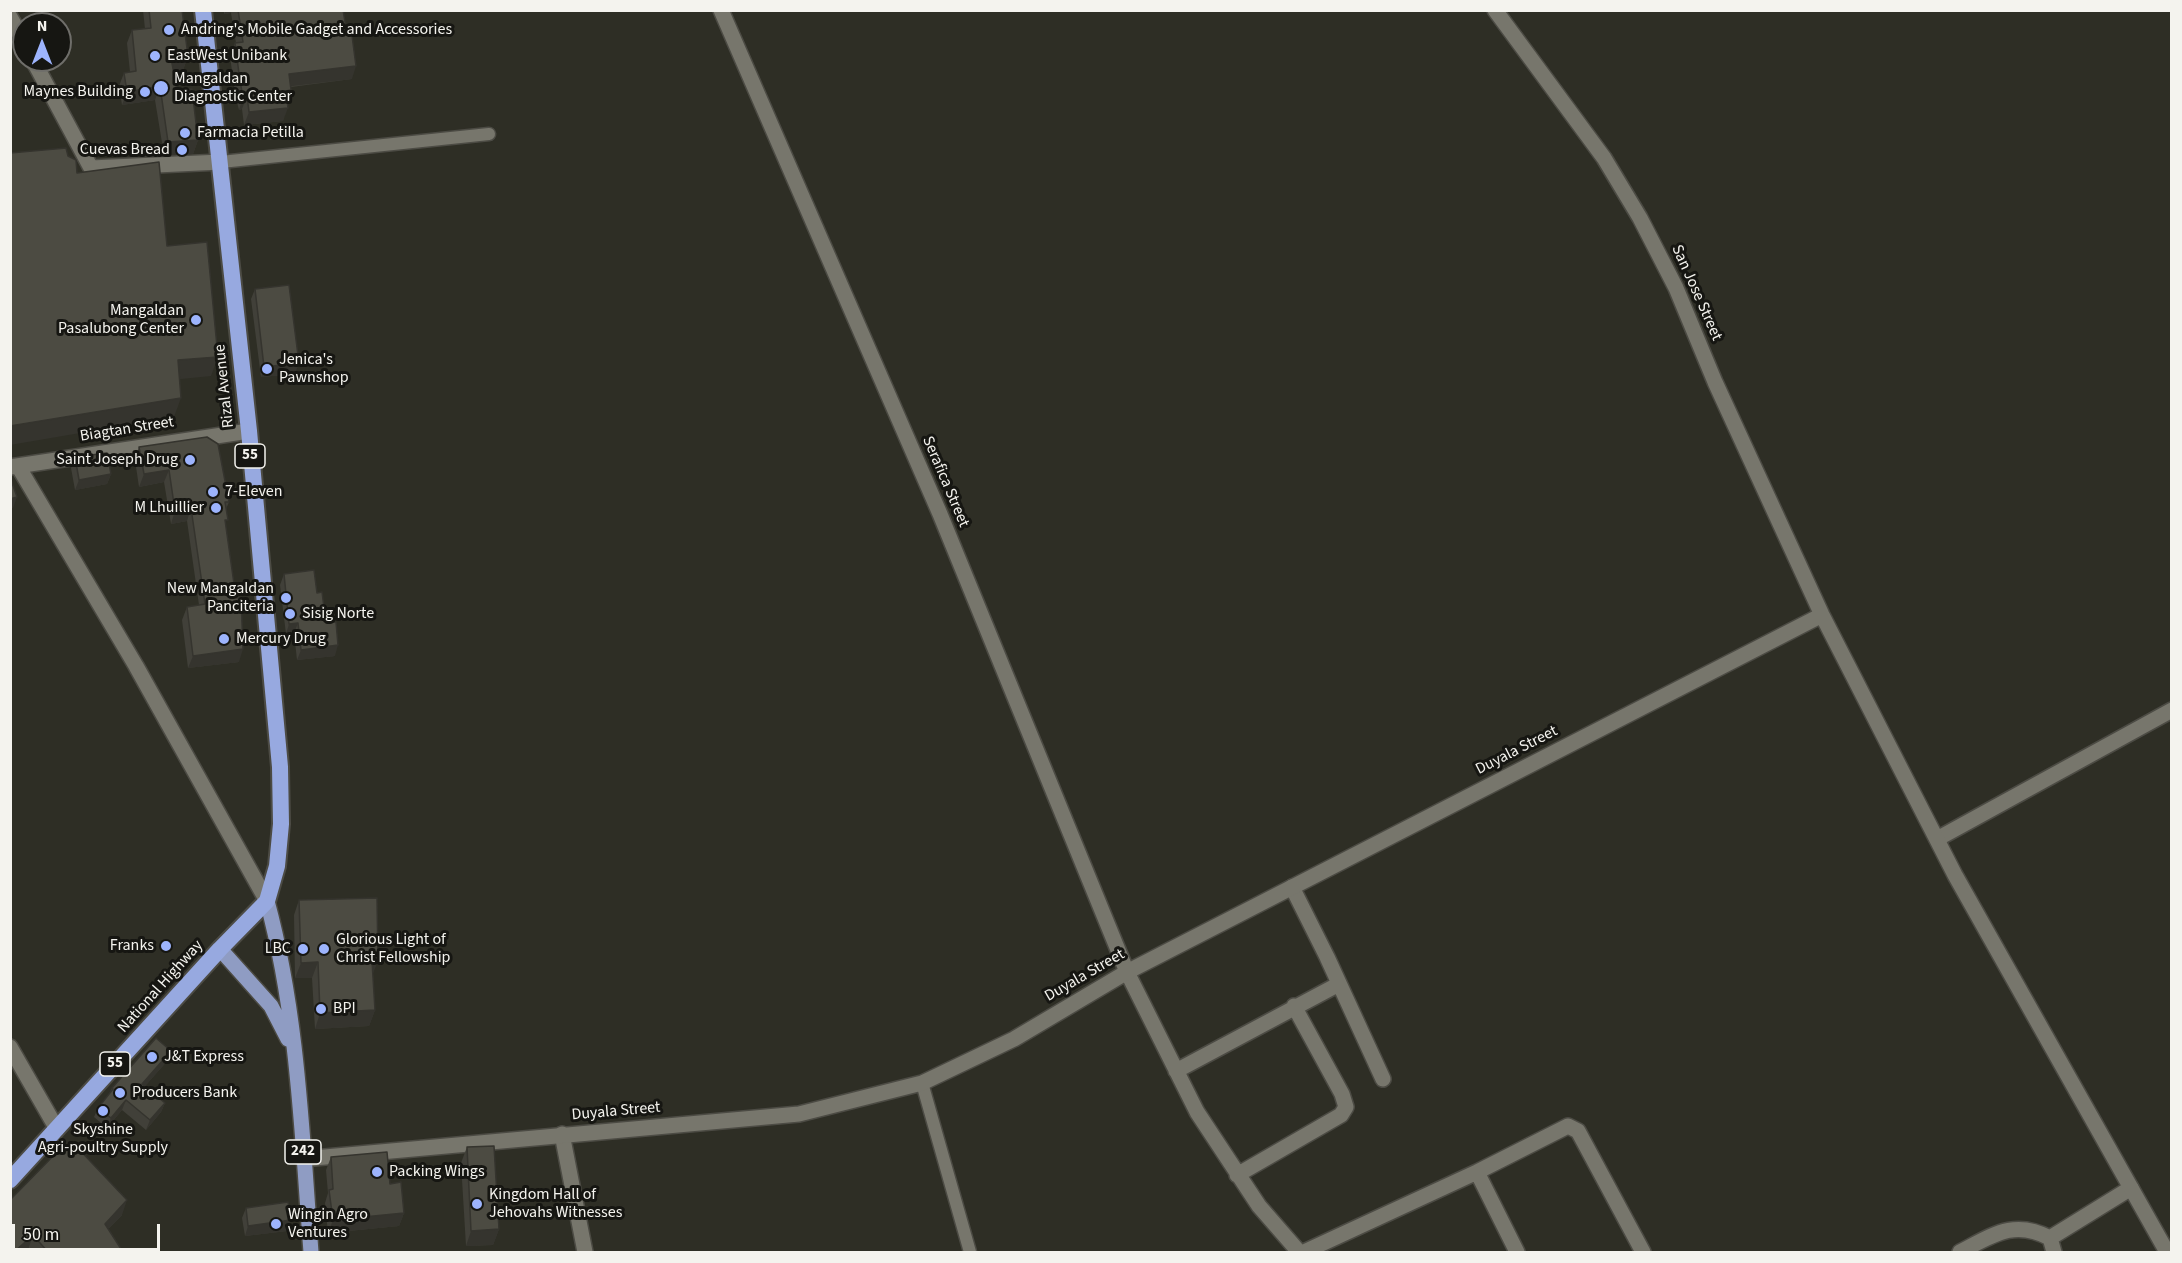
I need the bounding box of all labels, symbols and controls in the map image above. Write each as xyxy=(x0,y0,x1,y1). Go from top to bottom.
north arrow xyxy=(12,12,72,72)
text: N xyxy=(37,15,47,37)
place label: Andring's Mobile Gadget and Accessories xyxy=(181,20,452,40)
marker: Andring's Mobile Gadget and Accessories xyxy=(162,23,176,37)
place label: EastWest Unibank xyxy=(167,46,287,66)
marker: EastWest Unibank xyxy=(148,49,162,63)
place label: Mangaldan Diagnostic Center xyxy=(174,69,292,107)
marker: Mangaldan Diagnostic Center xyxy=(152,79,170,97)
place label: Maynes Building xyxy=(23,82,133,102)
marker: Maynes Building xyxy=(138,85,152,99)
place label: Farmacia Petilla xyxy=(197,123,304,143)
marker: Farmacia Petilla xyxy=(178,126,192,140)
place label: Cuevas Bread xyxy=(80,140,170,160)
marker: Cuevas Bread xyxy=(175,143,189,157)
street label: San Jose Street xyxy=(1666,242,1726,344)
place label: Mangaldan Pasalubong Center xyxy=(58,301,184,339)
marker: Mangaldan Pasalubong Center xyxy=(189,313,203,327)
street label: Rizal Avenue xyxy=(211,343,239,429)
place label: Jenica's Pawnshop xyxy=(279,350,349,388)
marker: Jenica's Pawnshop xyxy=(260,362,274,376)
street label: Biagtan Street xyxy=(79,413,175,447)
street label: Serafica Street xyxy=(917,434,973,530)
road number: 55 xyxy=(235,444,265,468)
place label: Saint Joseph Drug xyxy=(56,450,178,470)
marker: Saint Joseph Drug xyxy=(183,453,197,467)
place label: 7-Eleven xyxy=(225,482,283,502)
marker: 7-Eleven xyxy=(206,485,220,499)
place label: M Lhuillier xyxy=(134,498,204,518)
marker: M Lhuillier xyxy=(209,501,223,515)
place label: New Mangaldan Panciteria xyxy=(167,579,274,617)
marker: New Mangaldan Panciteria xyxy=(279,591,293,605)
place label: Sisig Norte xyxy=(302,604,374,624)
marker: Sisig Norte xyxy=(283,607,297,621)
place label: Mercury Drug xyxy=(236,629,326,649)
marker: Mercury Drug xyxy=(217,632,231,646)
street label: Duyala Street xyxy=(1473,722,1561,780)
place label: Glorious Light of Christ Fellowship xyxy=(336,930,450,968)
place label: Franks xyxy=(110,936,154,956)
street label: National Highway xyxy=(114,937,208,1037)
marker: Franks xyxy=(159,939,173,953)
place label: LBC xyxy=(265,939,291,959)
marker: LBC xyxy=(296,942,310,956)
marker: Glorious Light of Christ Fellowship xyxy=(317,942,331,956)
street label: Duyala Street xyxy=(1042,945,1128,1007)
place label: BPI xyxy=(333,999,356,1019)
marker: BPI xyxy=(314,1002,328,1016)
place label: J&T Express xyxy=(164,1047,244,1067)
marker: J&T Express xyxy=(145,1050,159,1064)
road number: 55 xyxy=(100,1052,130,1076)
place label: Producers Bank xyxy=(132,1083,237,1103)
marker: Producers Bank xyxy=(113,1086,127,1100)
street label: Duyala Street xyxy=(571,1099,661,1125)
marker: Skyshine Agri-poultry Supply xyxy=(96,1104,110,1118)
place label: Skyshine Agri-poultry Supply xyxy=(38,1120,168,1158)
road number: 242 xyxy=(285,1140,321,1164)
place label: Packing Wings xyxy=(389,1162,485,1182)
marker: Packing Wings xyxy=(370,1165,384,1179)
place label: Kingdom Hall of Jehovahs Witnesses xyxy=(489,1185,622,1223)
marker: Kingdom Hall of Jehovahs Witnesses xyxy=(470,1197,484,1211)
place label: Wingin Agro Ventures xyxy=(288,1205,368,1243)
scale bar xyxy=(15,1212,164,1250)
marker: Wingin Agro Ventures xyxy=(269,1217,283,1231)
text: 50 m xyxy=(23,1222,59,1247)

